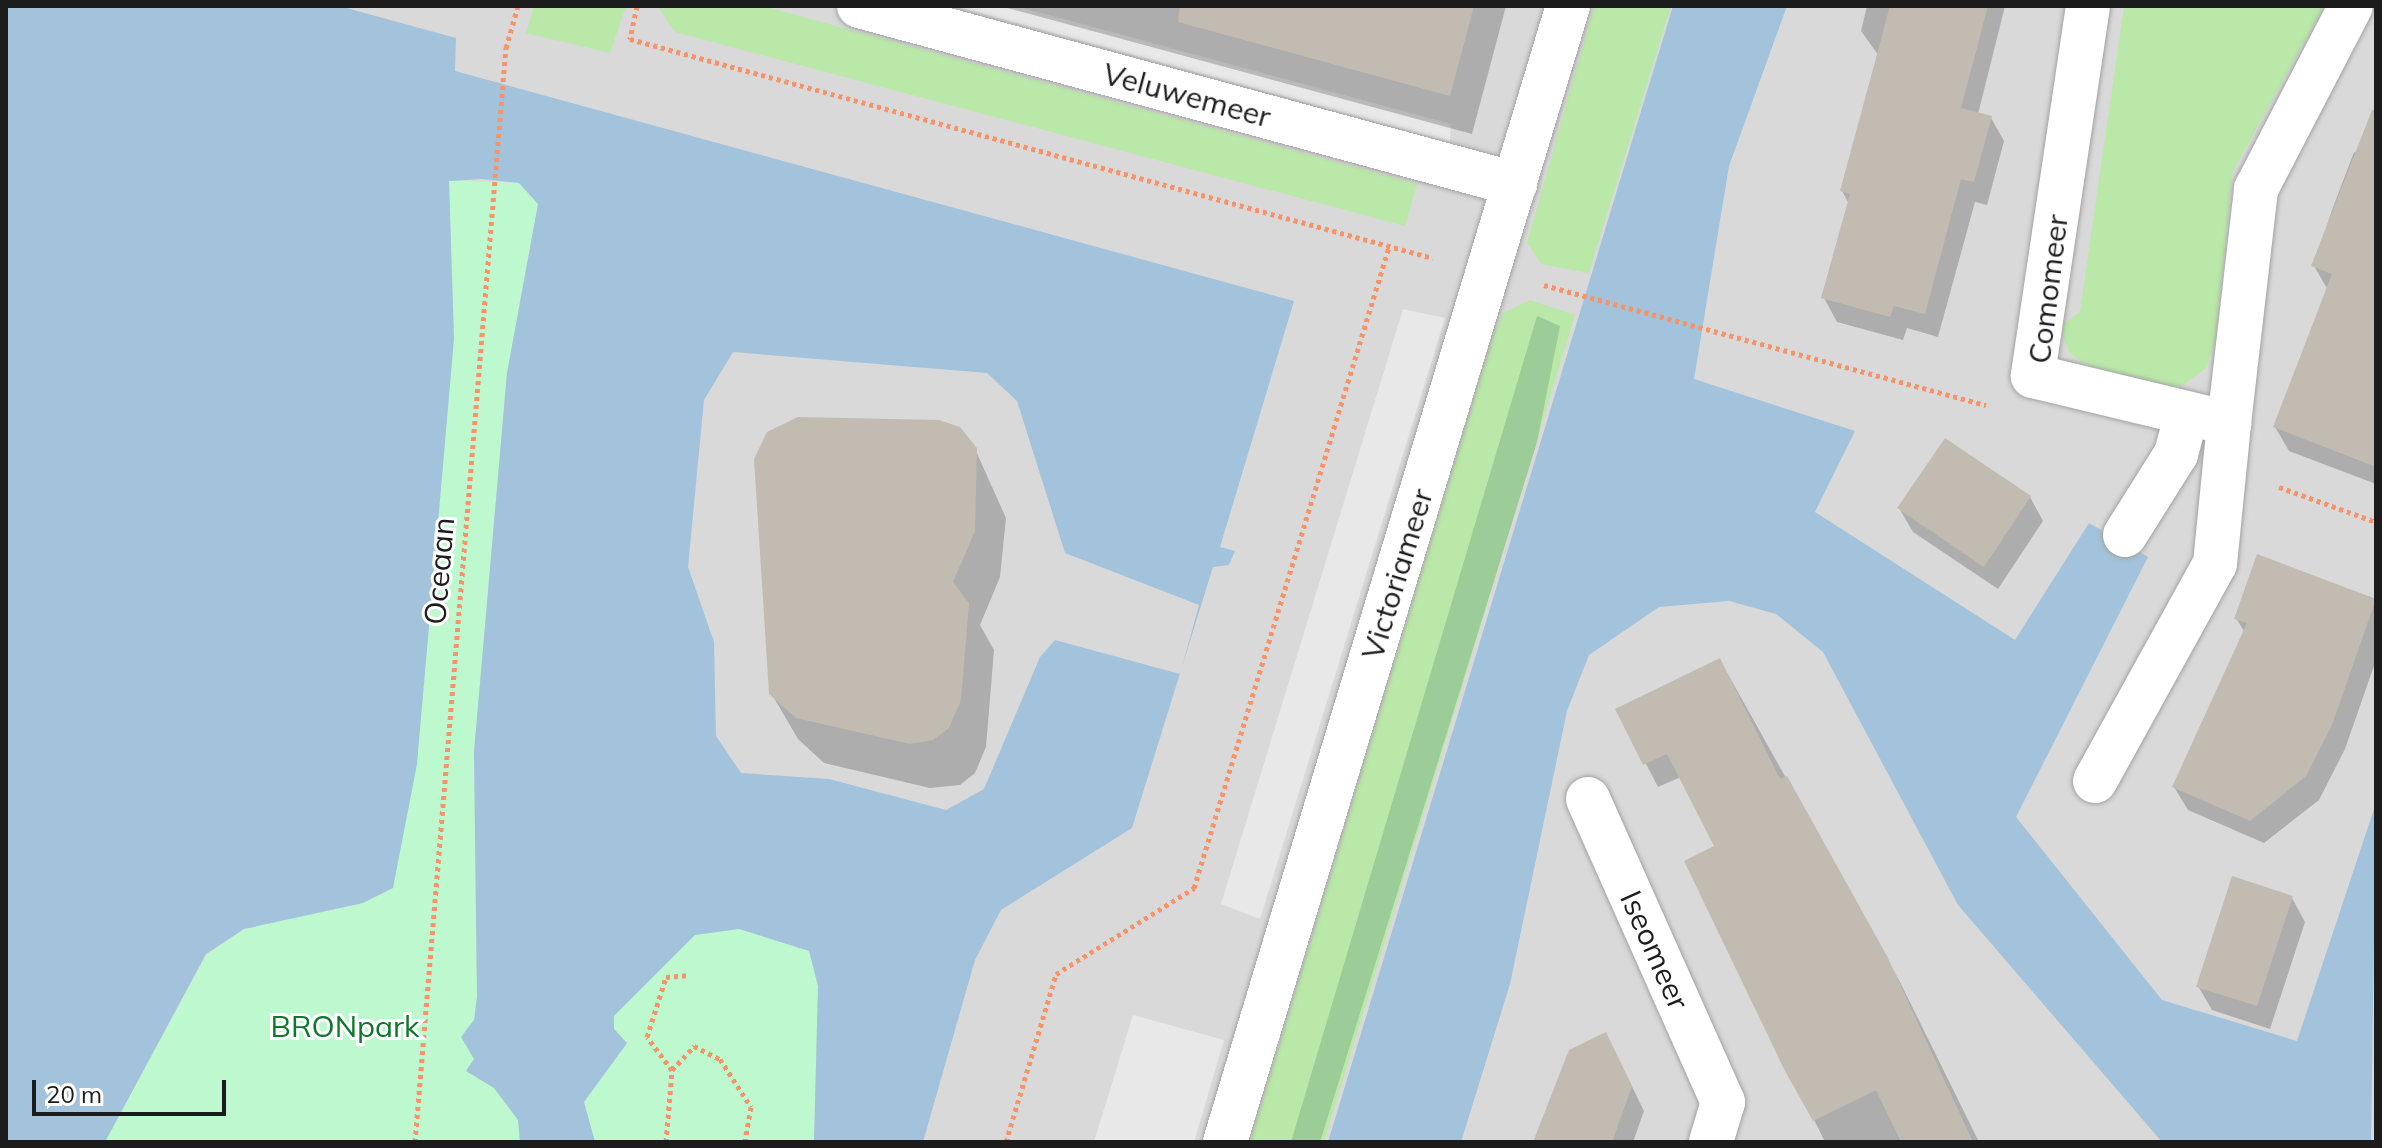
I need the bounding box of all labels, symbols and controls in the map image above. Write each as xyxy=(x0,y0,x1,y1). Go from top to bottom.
street label: Veluwemeer xyxy=(1099,55,1275,135)
street label: Comomeer xyxy=(2021,212,2075,366)
street label: Victoriameer xyxy=(1354,484,1440,664)
street label: Oceaan xyxy=(416,516,462,626)
street label: Iseomeer xyxy=(1613,885,1697,1015)
park label: BRONpark xyxy=(271,1008,419,1044)
scale bar xyxy=(36,1064,230,1114)
text: 20 m xyxy=(46,1079,102,1109)

